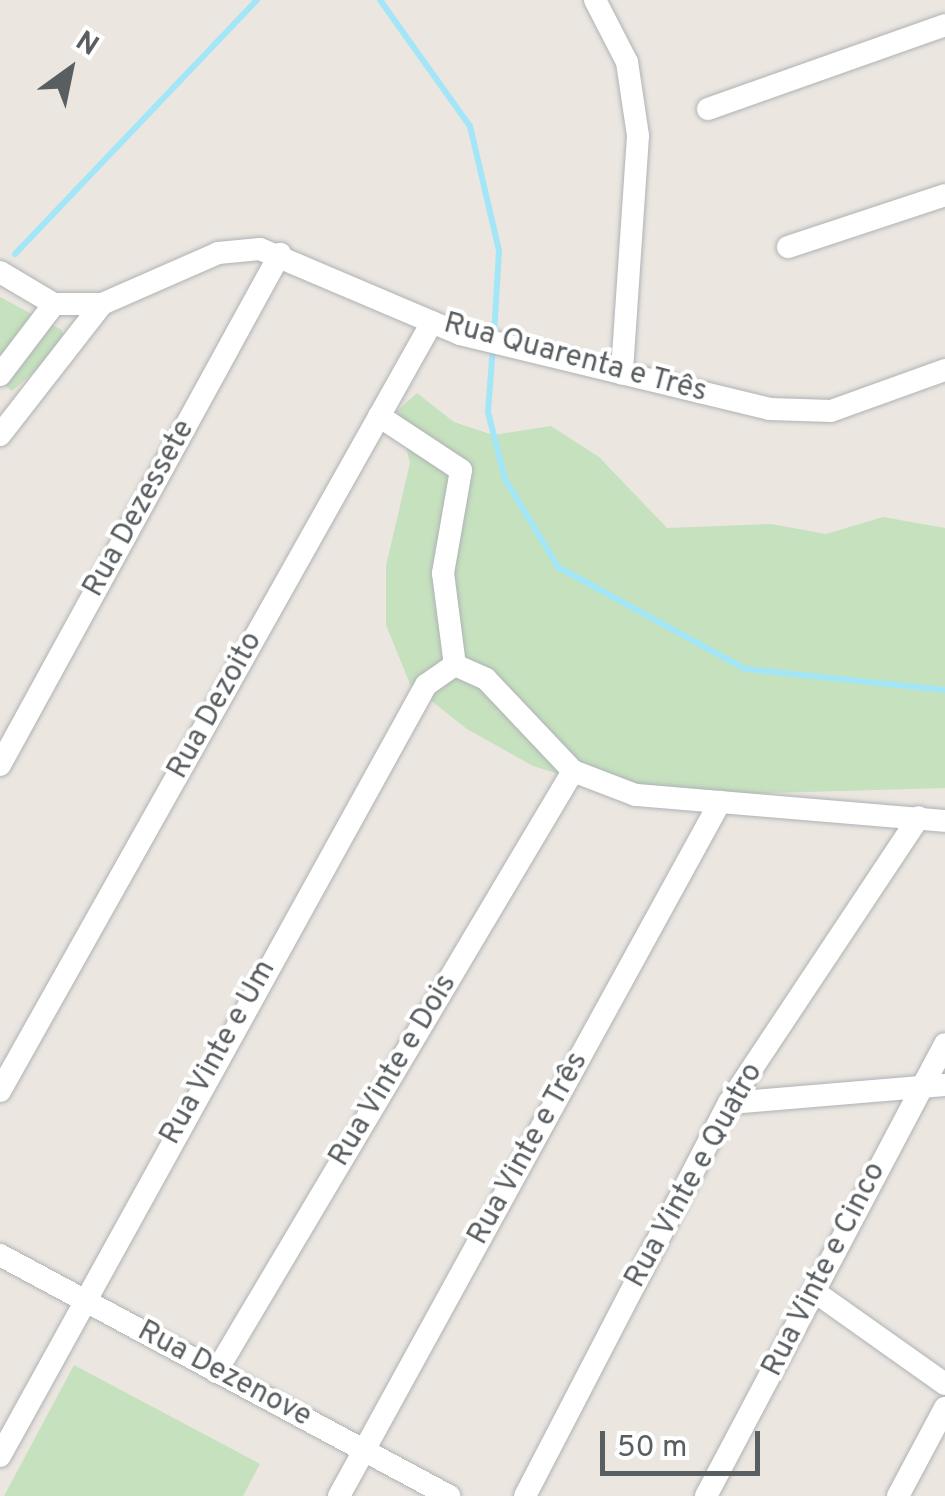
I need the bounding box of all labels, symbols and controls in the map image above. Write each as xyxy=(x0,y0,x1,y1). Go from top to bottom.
north arrow xyxy=(20,20,120,120)
text: N xyxy=(68,24,105,65)
street label: Rua Quarenta e Três xyxy=(439,306,711,412)
street label: Rua Dezessete xyxy=(77,414,203,604)
street label: Rua Dezoito xyxy=(161,626,271,786)
street label: Rua Vinte e Um xyxy=(153,954,285,1152)
street label: Rua Vinte e Dois xyxy=(322,968,466,1174)
street label: Rua Vinte e Três xyxy=(461,1045,597,1253)
street label: Rua Vinte e Quatro xyxy=(618,1057,772,1295)
street label: Rua Vinte e Cinco xyxy=(755,1156,895,1384)
street label: Rua Dezenove xyxy=(131,1314,317,1436)
scale bar xyxy=(605,1411,765,1473)
text: 50 m xyxy=(617,1430,687,1467)

